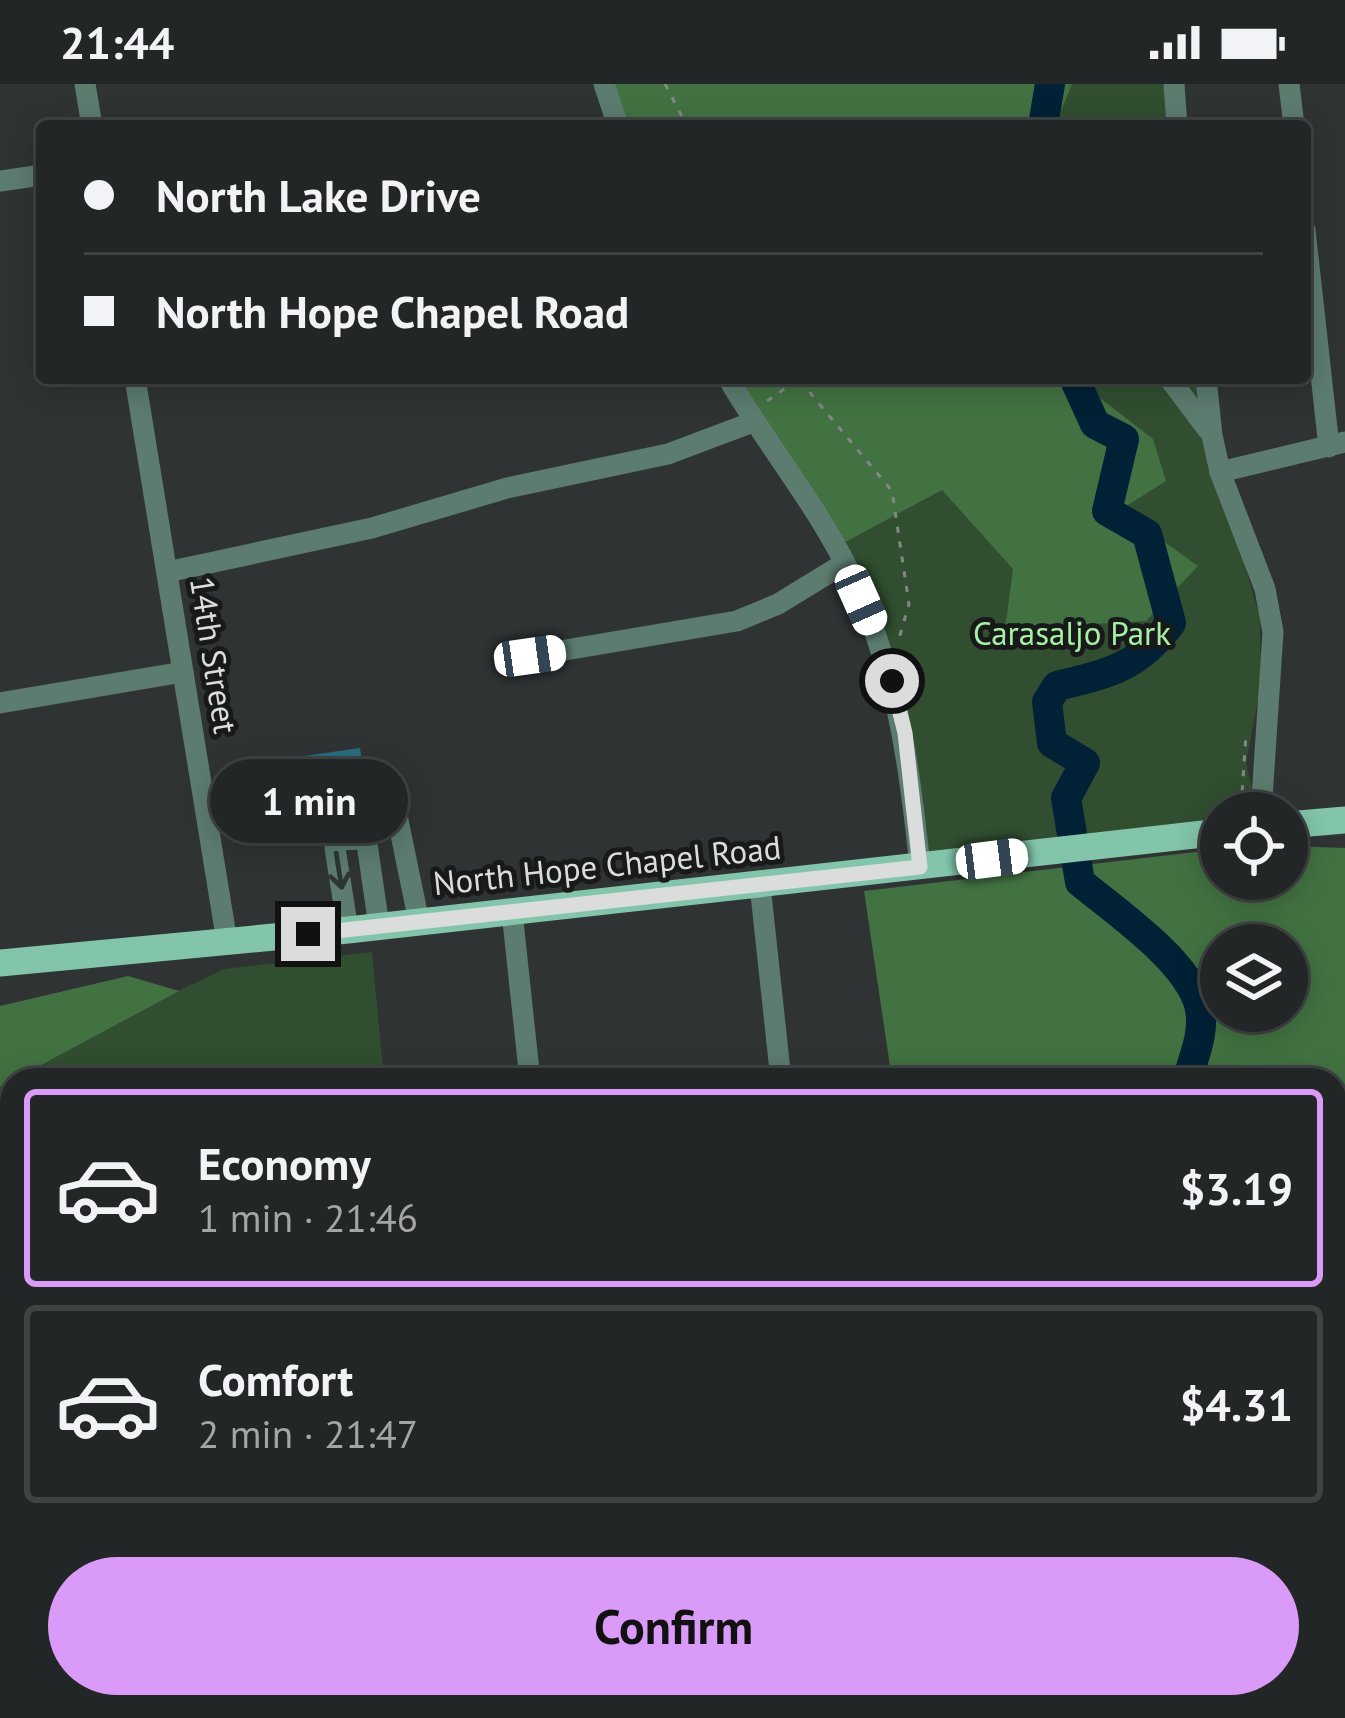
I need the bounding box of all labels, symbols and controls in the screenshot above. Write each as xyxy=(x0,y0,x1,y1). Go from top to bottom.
text: 21:44 xyxy=(60,13,174,71)
text: North Lake Drive xyxy=(156,166,481,224)
text: North Hope Chapel Road xyxy=(156,282,629,340)
car xyxy=(830,560,892,640)
street label: 14th Street xyxy=(181,573,248,736)
park label: Carasaljo Park xyxy=(973,611,1171,654)
car xyxy=(492,633,568,679)
route start xyxy=(865,654,919,708)
callout: 1 min xyxy=(209,760,407,844)
text: 1 min xyxy=(261,775,357,826)
map controls xyxy=(1200,792,1308,1032)
button: locate xyxy=(1200,792,1308,900)
street label: North Hope Chapel Road xyxy=(431,825,783,904)
car xyxy=(954,837,1030,881)
one-way arrow xyxy=(328,850,351,889)
route end xyxy=(281,907,335,961)
button: layers xyxy=(1200,924,1308,1032)
icon: car xyxy=(54,1134,162,1242)
text: Economy xyxy=(198,1134,371,1192)
text: $3.19 xyxy=(1180,1159,1293,1217)
text: 1 min · 21:46 xyxy=(198,1192,418,1243)
icon: car xyxy=(54,1350,162,1458)
text: Comfort xyxy=(198,1350,353,1408)
text: $4.31 xyxy=(1180,1375,1293,1433)
text: 2 min · 21:47 xyxy=(198,1408,418,1459)
button: Confirm xyxy=(48,1557,1299,1695)

